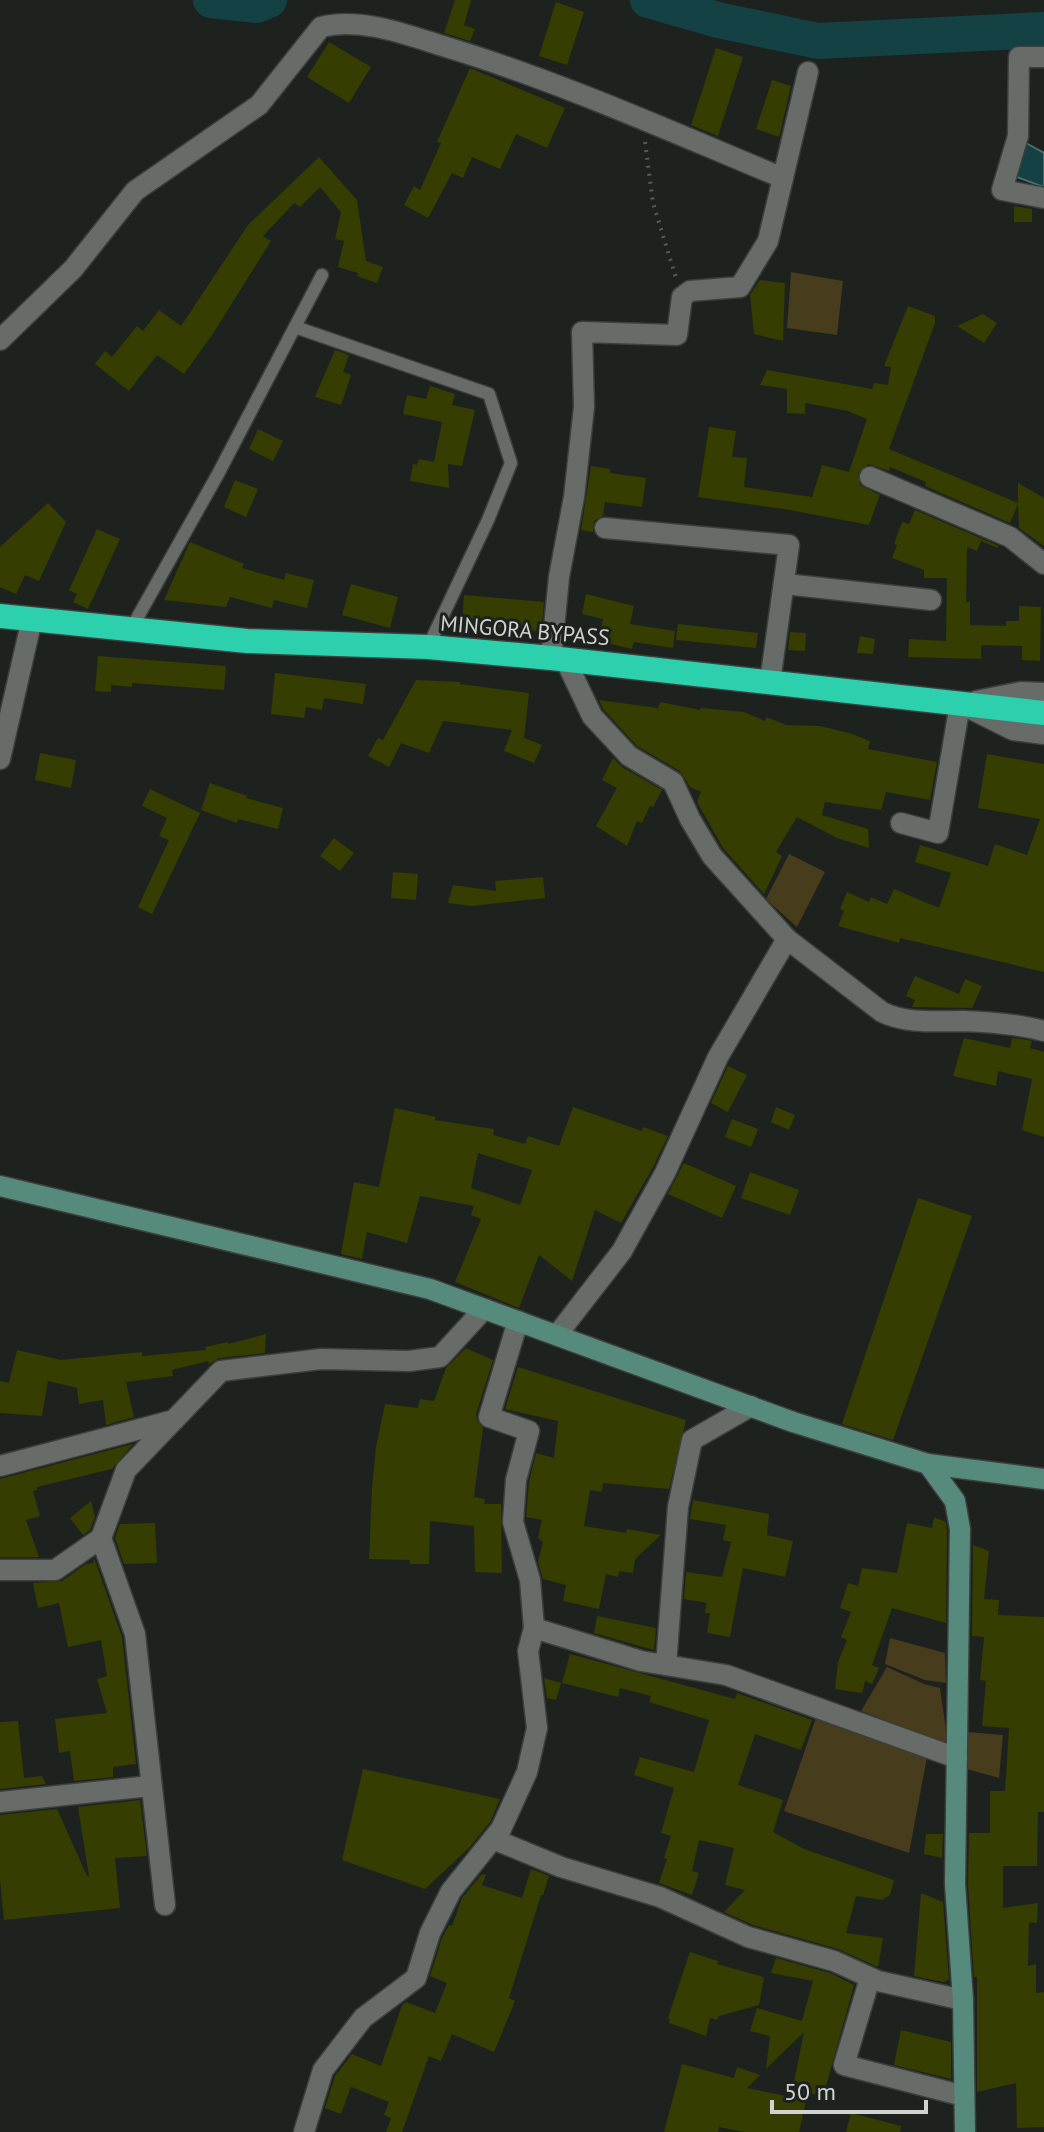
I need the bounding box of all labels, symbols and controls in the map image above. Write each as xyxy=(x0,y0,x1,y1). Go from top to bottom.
street label: MINGORA BYPASS xyxy=(439,609,611,651)
scale bar xyxy=(772,2064,926,2114)
text: 50 m xyxy=(784,2076,836,2107)

